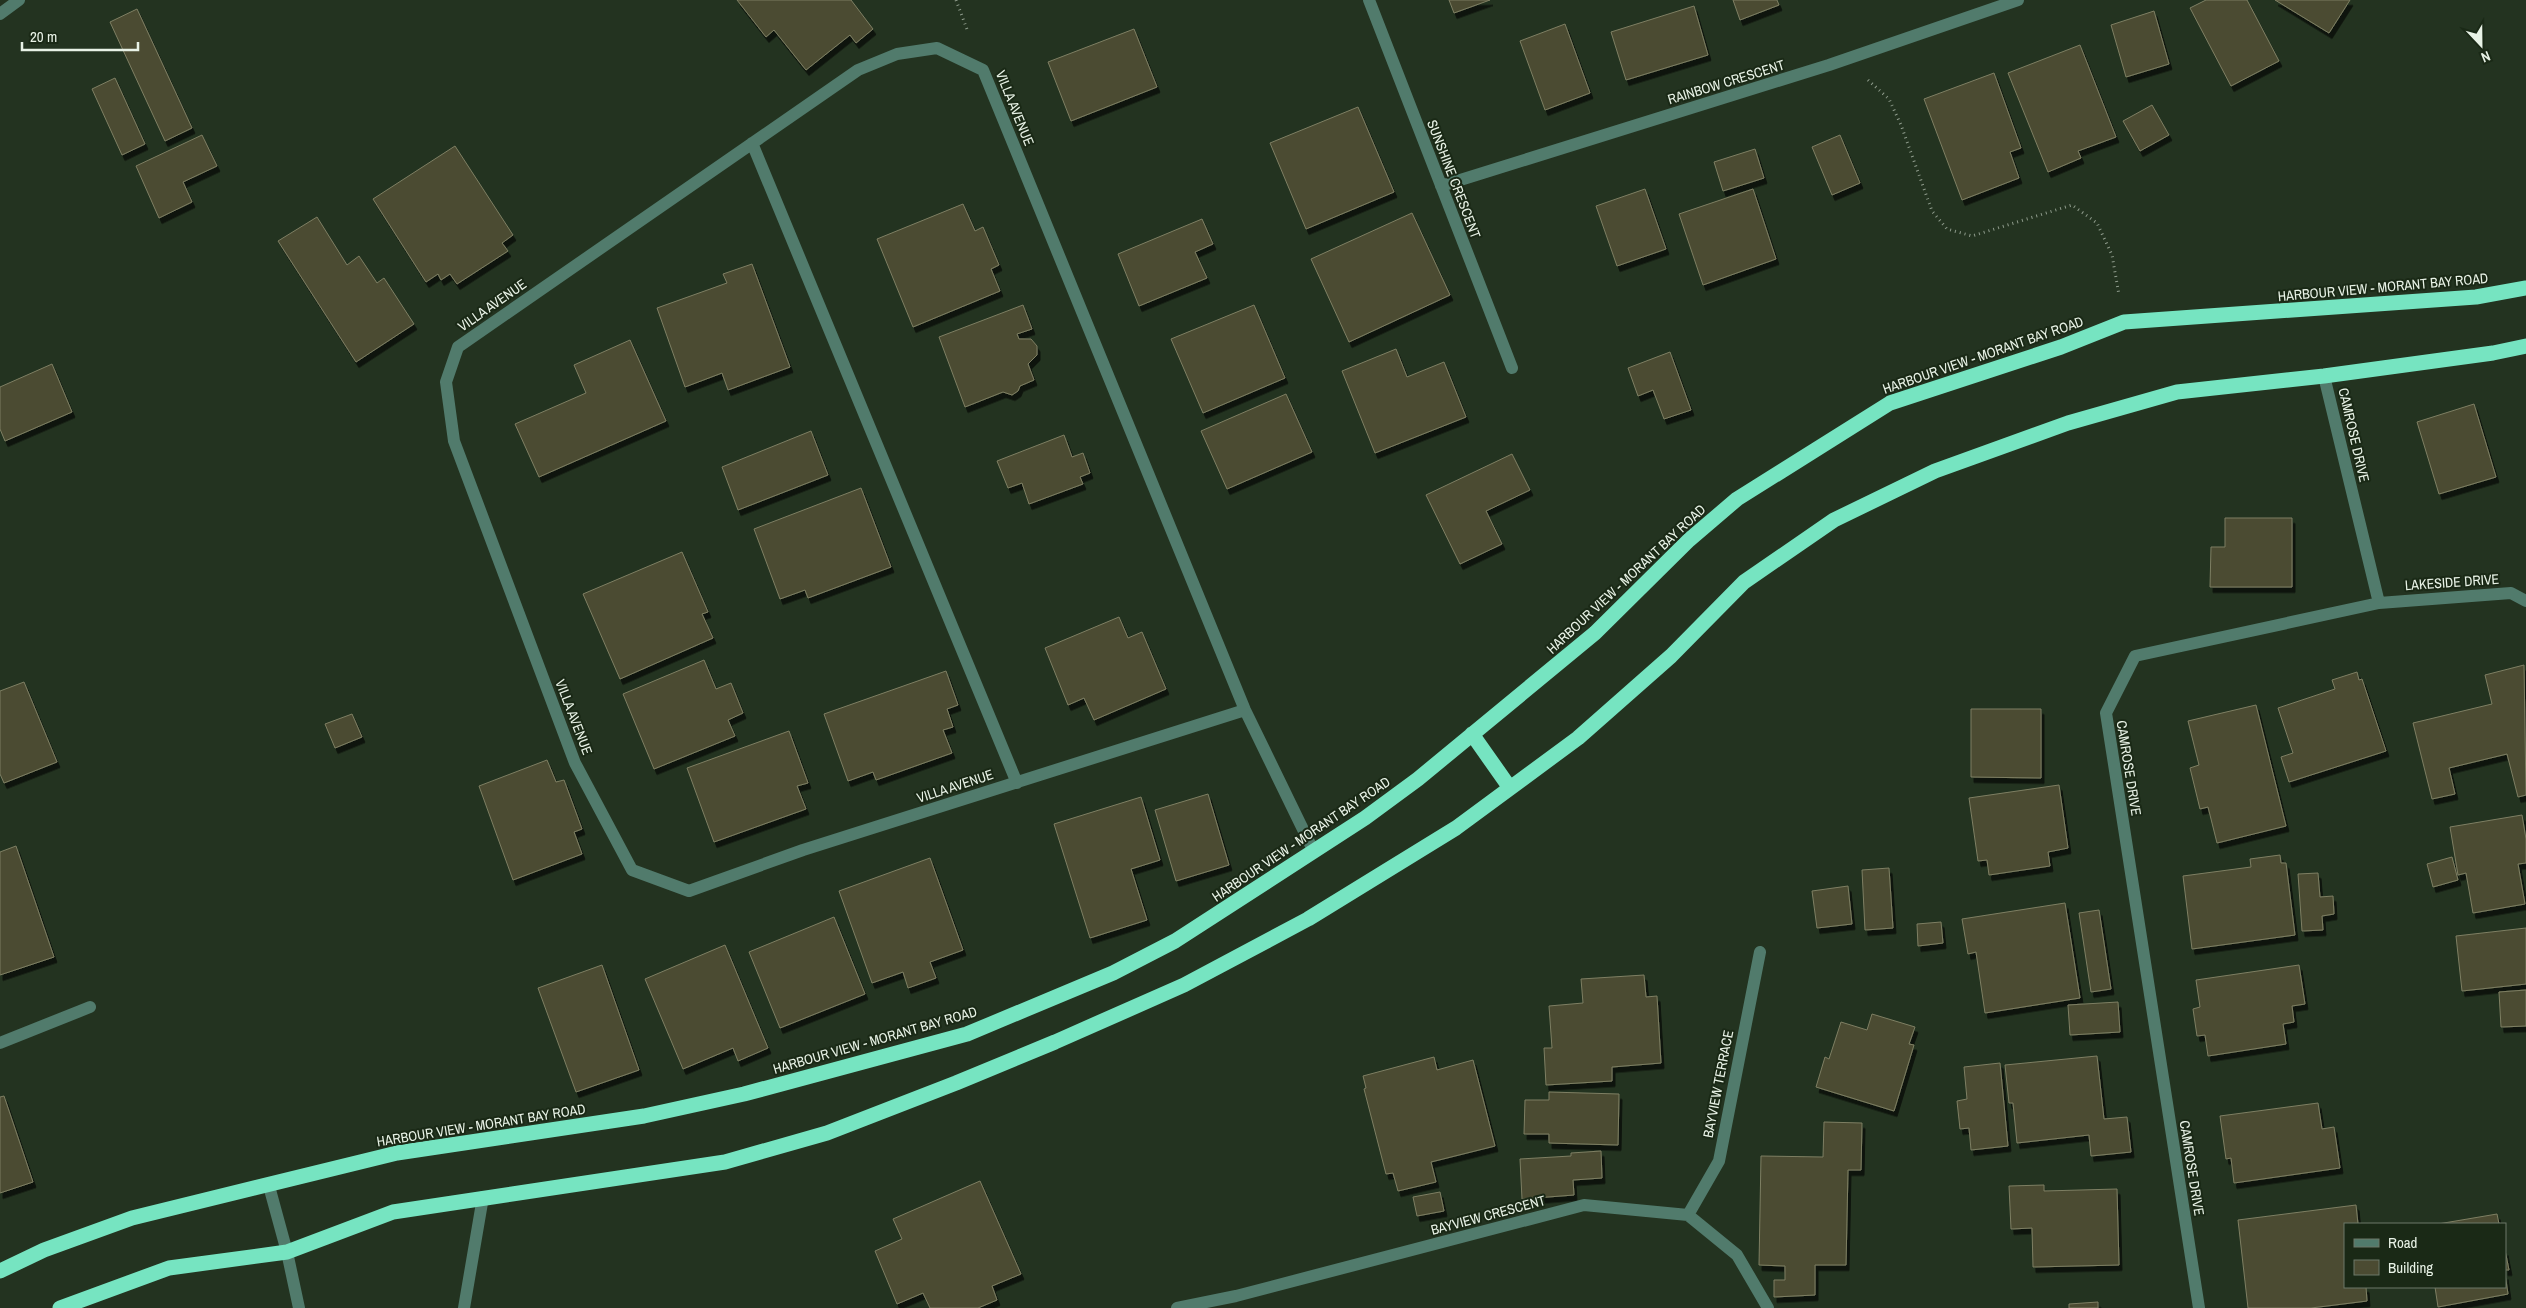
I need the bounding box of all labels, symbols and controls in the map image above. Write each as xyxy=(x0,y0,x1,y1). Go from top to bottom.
scale bar xyxy=(22,20,139,52)
north arrow xyxy=(2456,20,2506,70)
text: 20 m xyxy=(30,26,57,47)
text: N xyxy=(2479,47,2493,67)
street label: RAINBOW CRESCENT xyxy=(1665,56,1787,108)
street label: VILLA AVENUE xyxy=(992,68,1038,148)
street label: SUNSHINE CRESCENT xyxy=(1423,117,1485,241)
street label: HARBOUR VIEW - MORANT BAY ROAD xyxy=(2277,269,2489,305)
street label: VILLA AVENUE xyxy=(454,275,530,335)
street label: HARBOUR VIEW - MORANT BAY ROAD xyxy=(1880,312,2086,398)
street label: CAMROSE DRIVE xyxy=(2334,386,2374,484)
street label: HARBOUR VIEW - MORANT BAY ROAD xyxy=(1543,500,1709,658)
street label: LAKESIDE DRIVE xyxy=(2404,570,2500,594)
street label: VILLA AVENUE xyxy=(551,677,597,757)
street label: CAMROSE DRIVE xyxy=(2113,719,2145,817)
street label: VILLA AVENUE xyxy=(914,765,996,807)
street label: HARBOUR VIEW - MORANT BAY ROAD xyxy=(1208,772,1394,906)
street label: HARBOUR VIEW - MORANT BAY ROAD xyxy=(771,1002,979,1078)
street label: BAYVIEW TERRACE xyxy=(1699,1029,1737,1139)
street label: HARBOUR VIEW - MORANT BAY ROAD xyxy=(375,1100,587,1150)
street label: CAMROSE DRIVE xyxy=(2176,1119,2208,1217)
street label: BAYVIEW CRESCENT xyxy=(1429,1191,1547,1239)
legend xyxy=(2344,1223,2506,1288)
text: Road xyxy=(2388,1232,2417,1253)
text: Building xyxy=(2388,1257,2433,1278)

